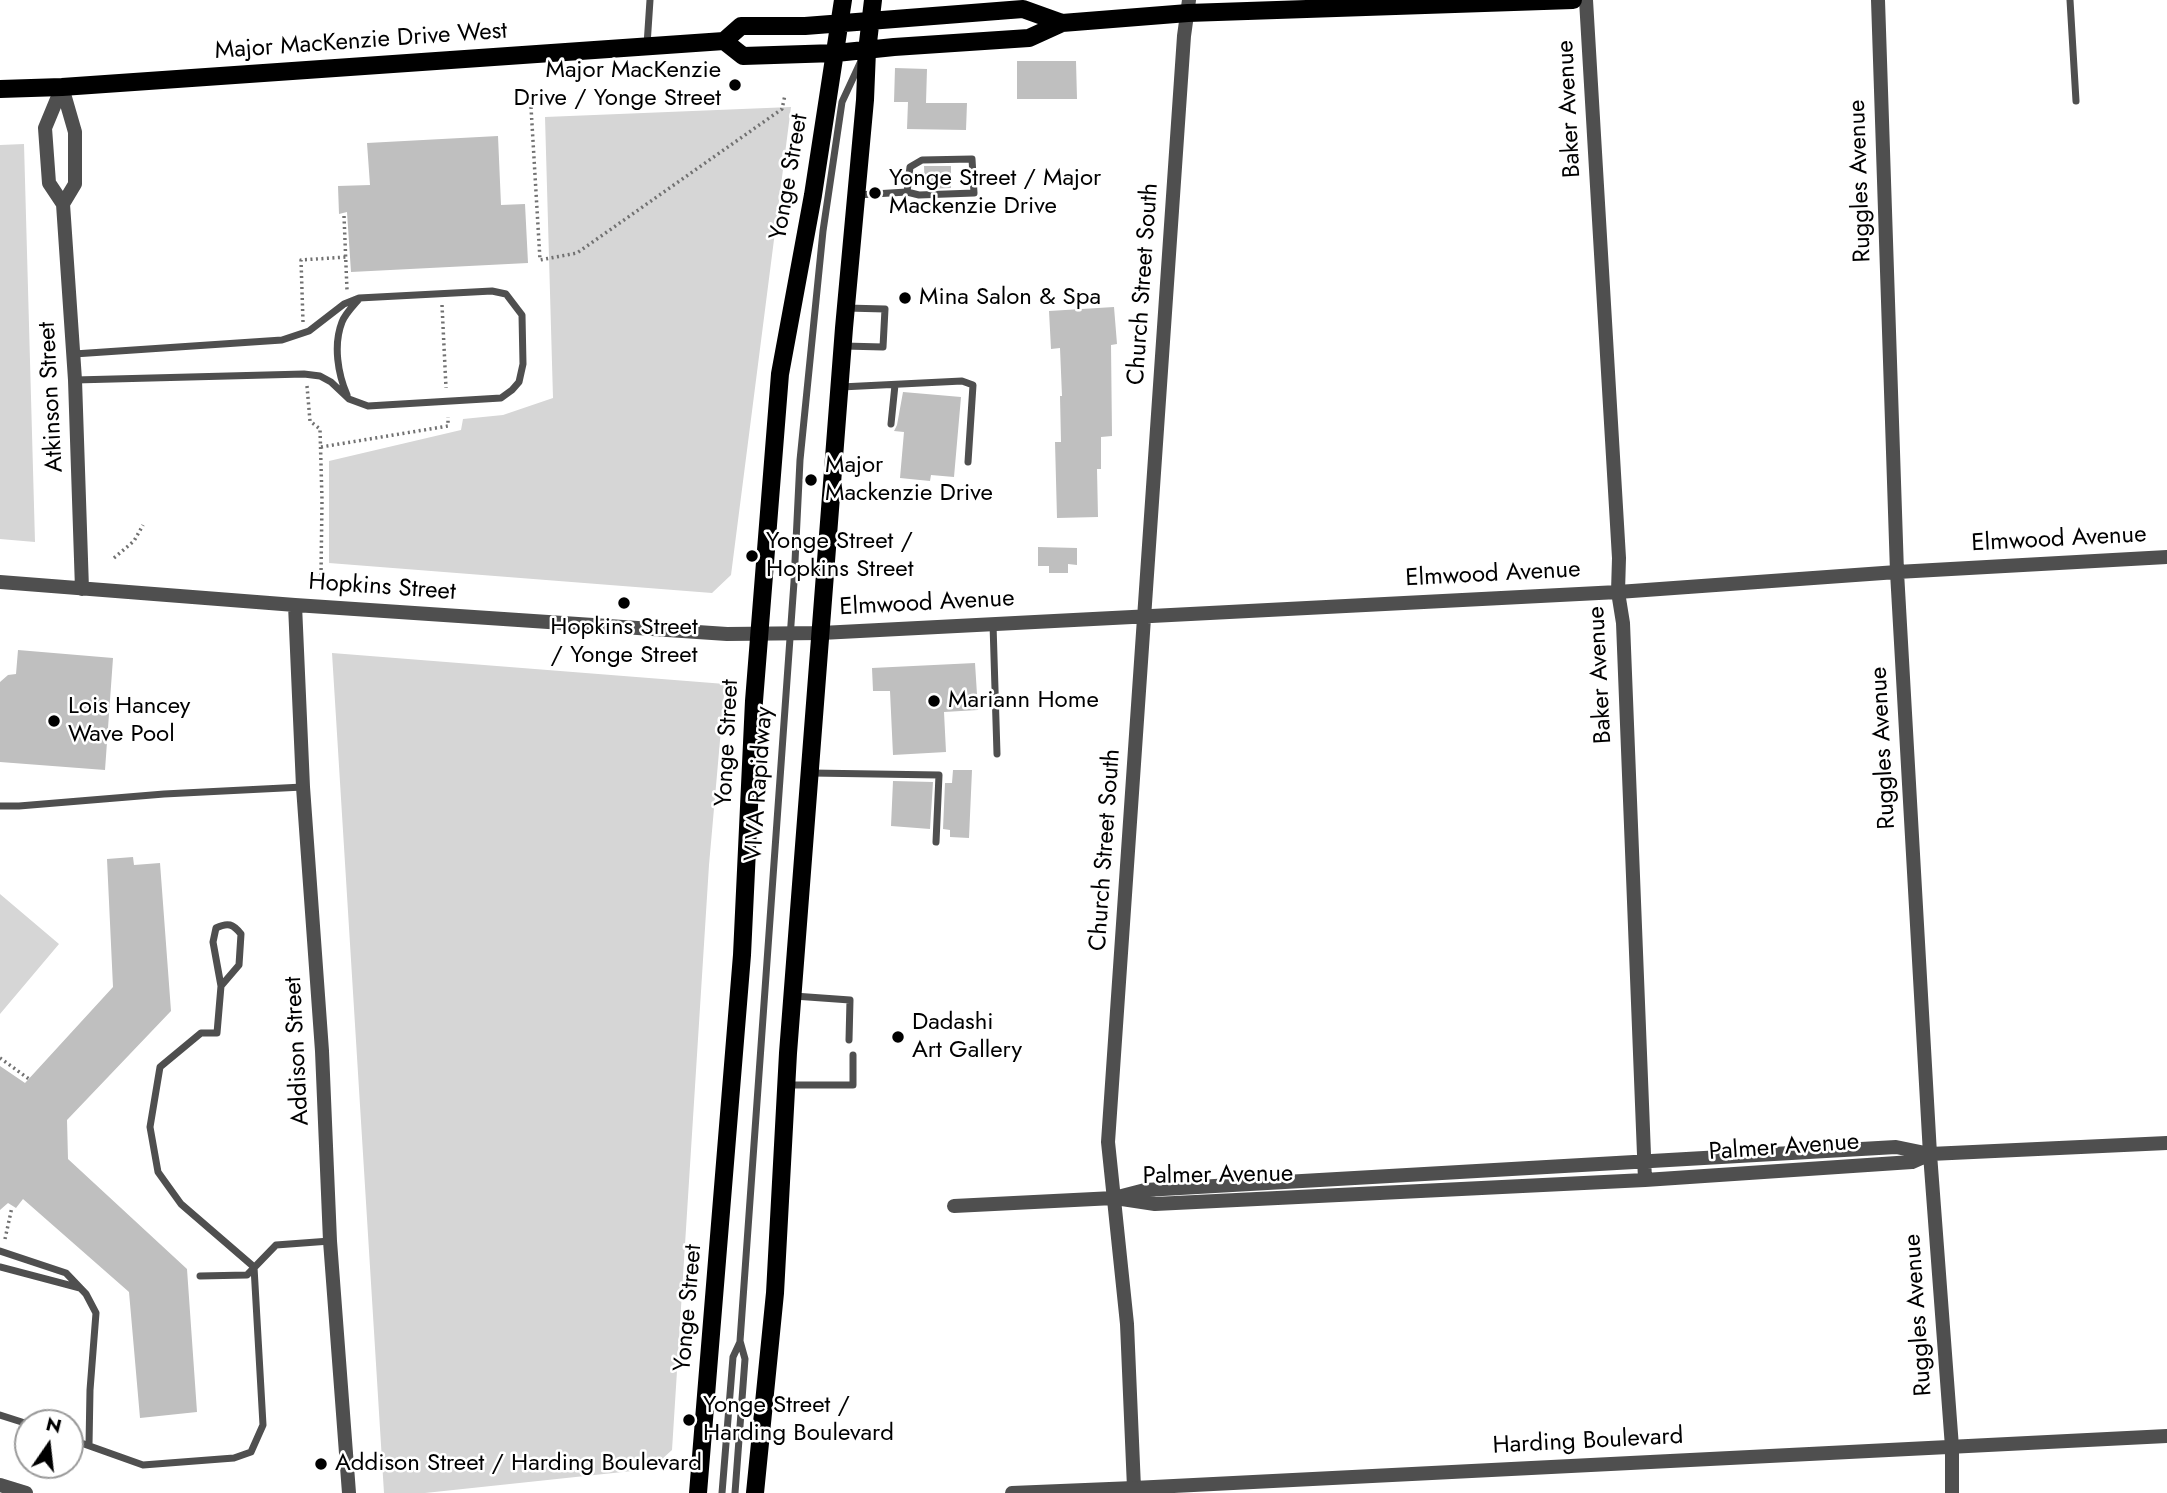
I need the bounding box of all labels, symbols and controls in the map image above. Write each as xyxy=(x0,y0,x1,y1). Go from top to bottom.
street label: Major MacKenzie Drive West xyxy=(214,17,508,67)
street label: Baker Avenue xyxy=(1552,39,1588,179)
place label: Major MacKenzie Drive / Yonge Street xyxy=(514,57,721,113)
marker: Major MacKenzie Drive / Yonge Street xyxy=(727,77,743,93)
street label: Ruggles Avenue xyxy=(1844,99,1878,263)
street label: Yonge Street xyxy=(765,112,815,242)
place label: Yonge Street / Major Mackenzie Drive xyxy=(889,165,1101,221)
street label: Church Street South xyxy=(1123,182,1165,386)
marker: Yonge Street / Major Mackenzie Drive xyxy=(867,185,883,201)
place label: Mina Salon & Spa xyxy=(919,284,1101,312)
marker: Mina Salon & Spa xyxy=(897,290,913,306)
street label: Atkinson Street xyxy=(34,321,70,473)
place label: Major Mackenzie Drive xyxy=(825,452,993,508)
marker: Major Mackenzie Drive xyxy=(803,472,819,488)
street label: Elmwood Avenue xyxy=(1971,521,2147,559)
place label: Yonge Street / Hopkins Street xyxy=(766,528,913,584)
marker: Yonge Street / Hopkins Street xyxy=(744,548,760,564)
street label: Elmwood Avenue xyxy=(1405,556,1581,594)
street label: Hopkins Street xyxy=(307,568,457,608)
street label: Elmwood Avenue xyxy=(839,585,1015,623)
marker: Hopkins Street / Yonge Street xyxy=(616,595,632,611)
street label: Baker Avenue xyxy=(1583,605,1619,745)
place label: Hopkins Street / Yonge Street xyxy=(550,614,698,670)
street label: Ruggles Avenue xyxy=(1865,666,1903,830)
street label: Yonge Street xyxy=(710,679,746,807)
place label: Mariann Home xyxy=(948,687,1099,715)
place label: Lois Hancey Wave Pool xyxy=(68,693,190,749)
marker: Mariann Home xyxy=(926,693,942,709)
street label: VIVA Rapidway xyxy=(740,706,780,862)
marker: Lois Hancey Wave Pool xyxy=(46,713,62,729)
street label: Church Street South xyxy=(1085,748,1127,952)
street label: Addison Street xyxy=(280,976,316,1126)
place label: Dadashi Art Gallery xyxy=(912,1009,1022,1065)
marker: Dadashi Art Gallery xyxy=(890,1029,906,1045)
street label: Palmer Avenue xyxy=(1708,1128,1860,1168)
street label: Palmer Avenue xyxy=(1142,1160,1294,1192)
street label: Ruggles Avenue xyxy=(1899,1233,1939,1397)
street label: Yonge Street xyxy=(669,1243,709,1373)
place label: Yonge Street / Harding Boulevard xyxy=(703,1392,894,1448)
north arrow xyxy=(14,1409,84,1479)
text: N xyxy=(43,1410,64,1440)
marker: Yonge Street / Harding Boulevard xyxy=(681,1412,697,1428)
street label: Harding Boulevard xyxy=(1492,1423,1684,1461)
place label: Addison Street / Harding Boulevard xyxy=(335,1450,702,1478)
marker: Addison Street / Harding Boulevard xyxy=(313,1456,329,1472)

